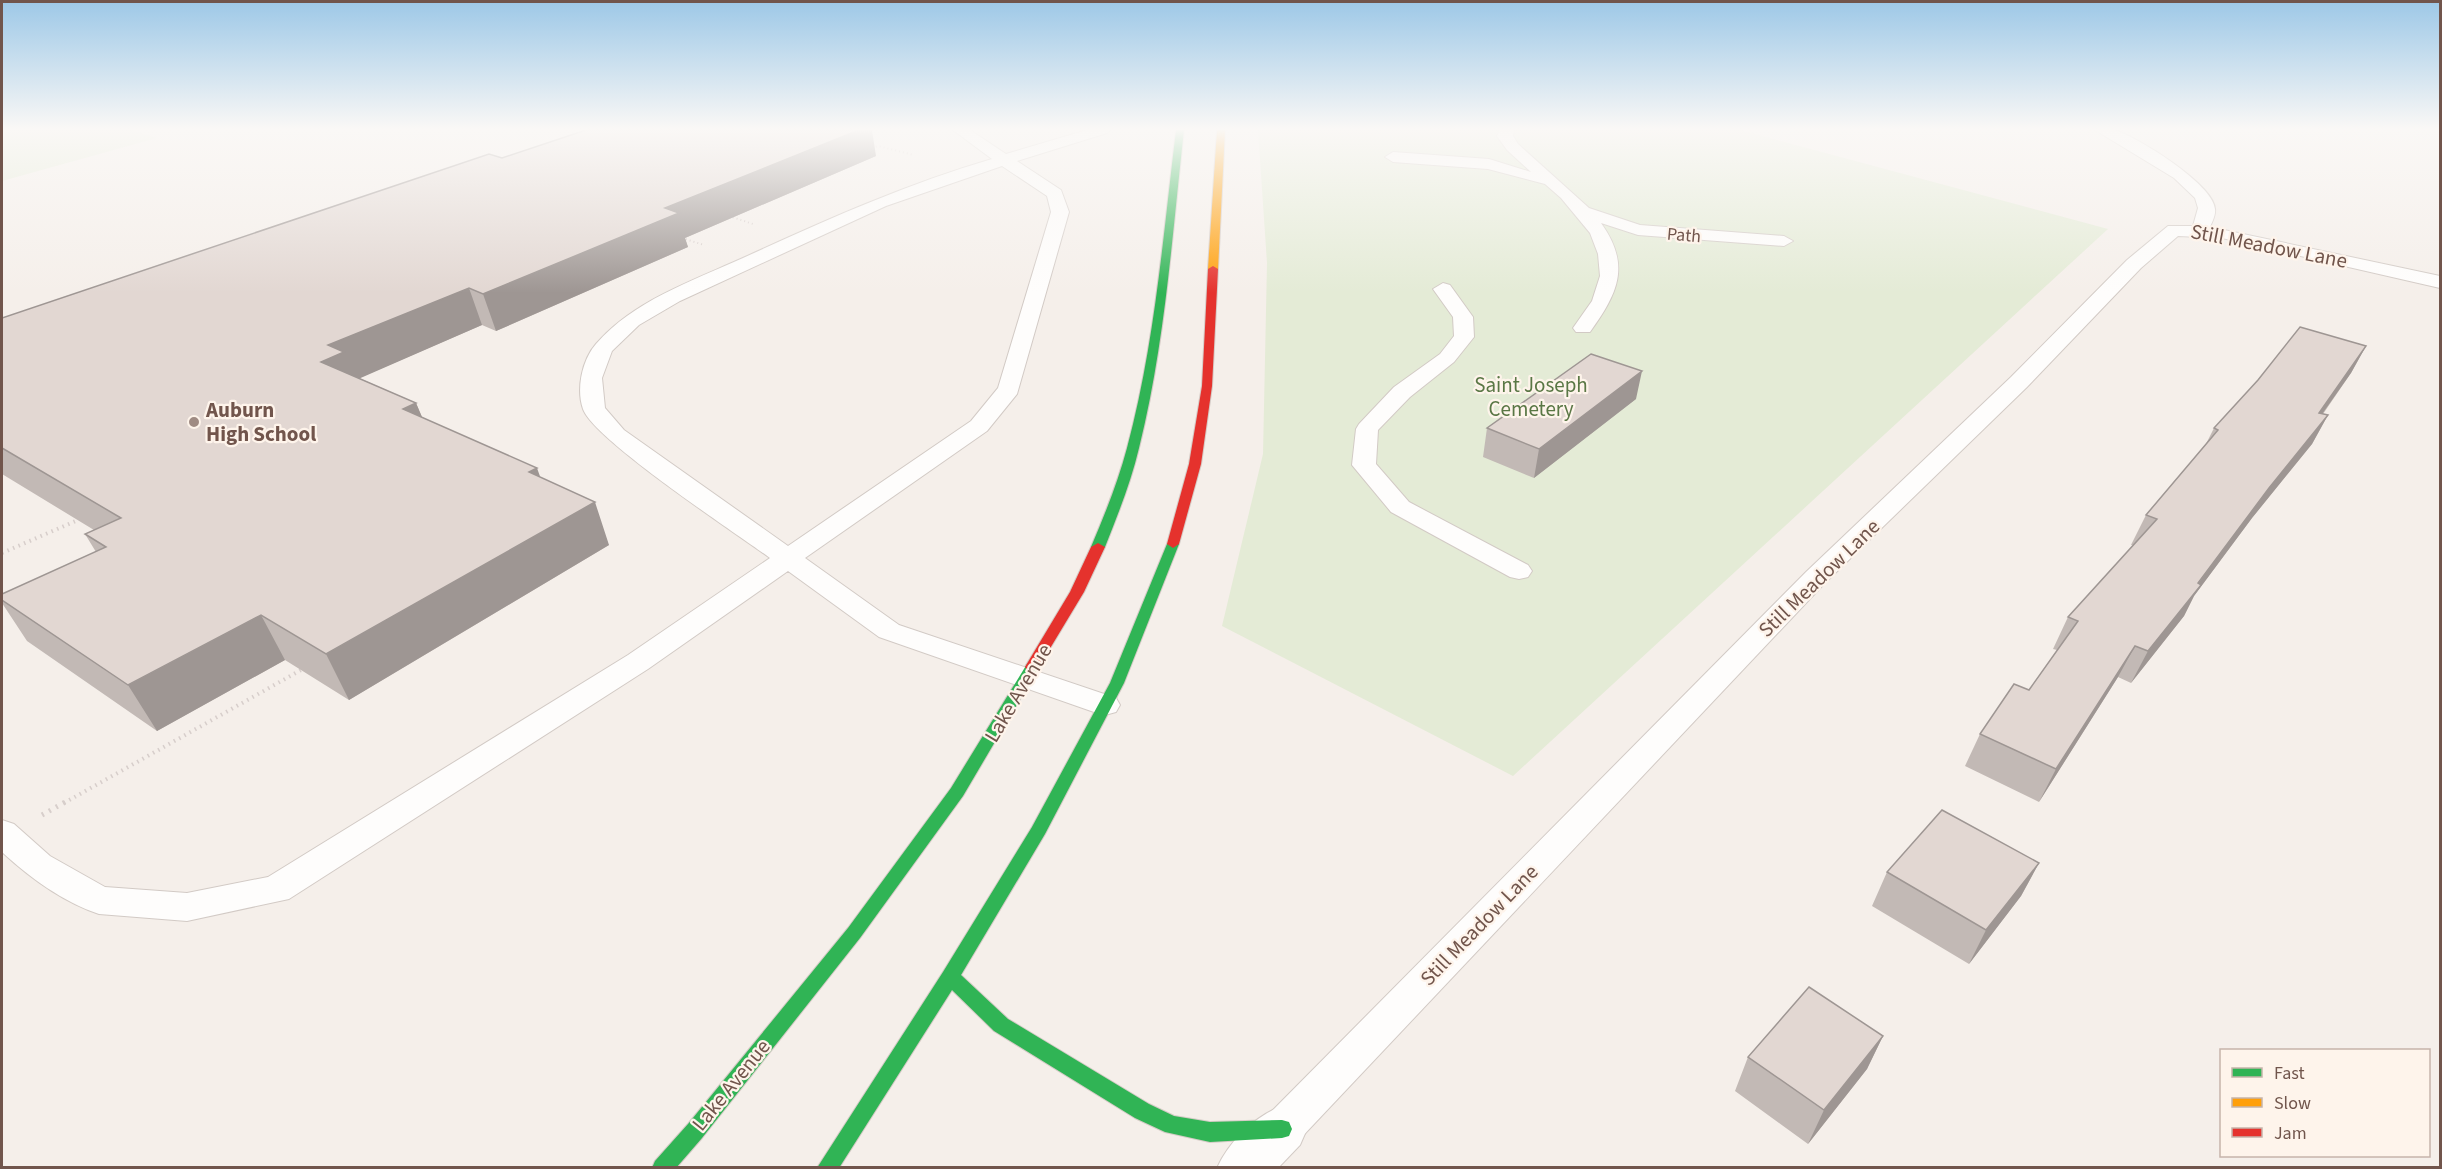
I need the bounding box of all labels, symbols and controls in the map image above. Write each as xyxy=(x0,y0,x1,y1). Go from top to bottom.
street label: Still Meadow Lane xyxy=(2188,216,2350,276)
street label: Path xyxy=(1666,222,1702,249)
park label: Saint Joseph Cemetery xyxy=(1474,370,1588,424)
place label: Auburn High School xyxy=(205,395,316,449)
marker: Auburn High School xyxy=(187,415,201,429)
street label: Still Meadow Lane xyxy=(1751,512,1887,644)
street label: Lake Avenue xyxy=(977,638,1059,748)
street label: Still Meadow Lane xyxy=(1413,857,1545,993)
street label: Lake Avenue xyxy=(685,1033,777,1137)
legend xyxy=(2220,1049,2430,1157)
text: Fast xyxy=(2274,1061,2305,1086)
text: Slow xyxy=(2274,1091,2311,1116)
text: Jam xyxy=(2274,1121,2307,1146)

